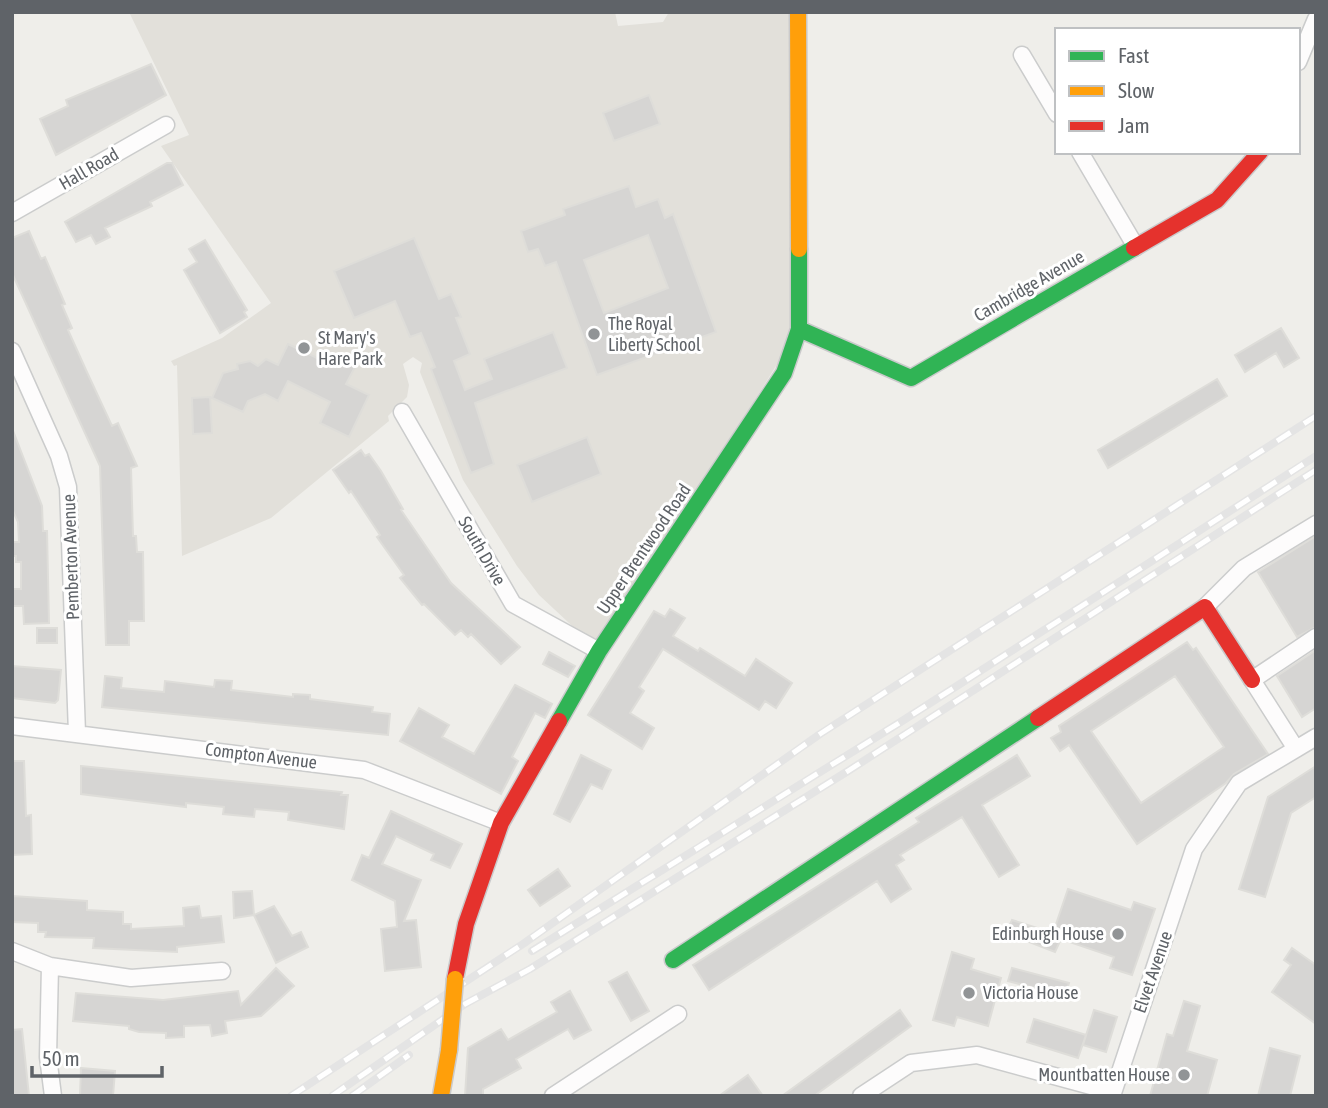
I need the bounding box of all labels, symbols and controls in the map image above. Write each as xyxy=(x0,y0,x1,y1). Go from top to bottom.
legend xyxy=(1055,28,1300,154)
text: Fast xyxy=(1118,43,1149,67)
text: Slow xyxy=(1118,78,1155,102)
text: Jam xyxy=(1118,113,1150,137)
street label: Hall Road xyxy=(55,143,122,194)
street label: Cambridge Avenue xyxy=(970,246,1088,326)
place label: The Royal Liberty School xyxy=(608,313,701,355)
marker: The Royal Liberty School xyxy=(586,326,602,342)
place label: St Mary's Hare Park xyxy=(318,327,383,369)
marker: St Mary's Hare Park xyxy=(296,340,312,356)
street label: Upper Brentwood Road xyxy=(592,480,695,618)
street label: Pemberton Avenue xyxy=(58,494,83,620)
street label: South Drive xyxy=(454,513,511,589)
street label: Compton Avenue xyxy=(204,738,318,773)
place label: Edinburgh House xyxy=(992,923,1104,944)
marker: Edinburgh House xyxy=(1110,926,1126,942)
street label: Elvet Avenue xyxy=(1129,928,1176,1016)
place label: Victoria House xyxy=(983,982,1079,1003)
marker: Victoria House xyxy=(961,985,977,1001)
scale bar xyxy=(32,1034,161,1078)
text: 50 m xyxy=(42,1046,80,1070)
place label: Mountbatten House xyxy=(1038,1064,1170,1085)
marker: Mountbatten House xyxy=(1176,1067,1192,1083)

